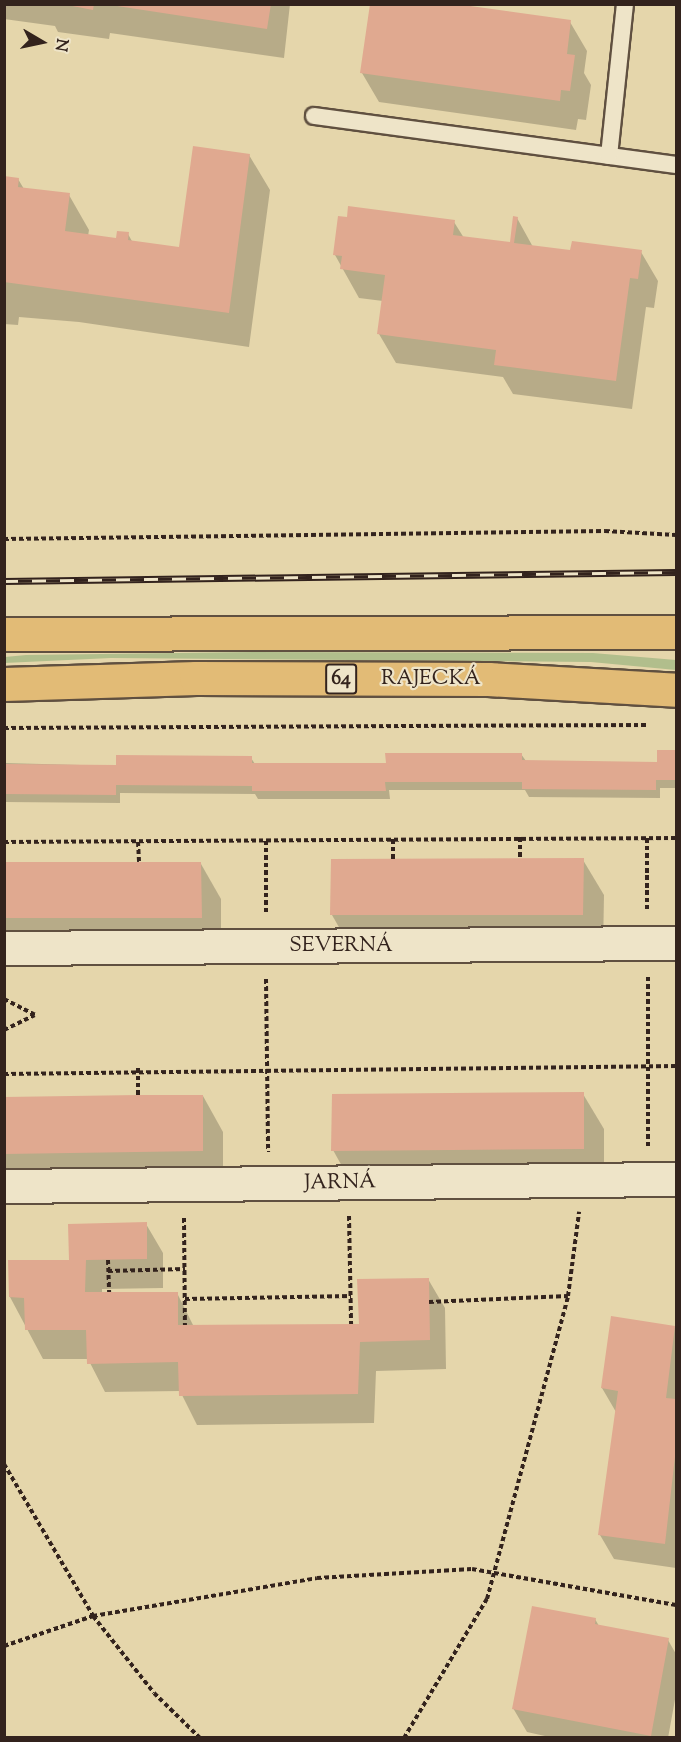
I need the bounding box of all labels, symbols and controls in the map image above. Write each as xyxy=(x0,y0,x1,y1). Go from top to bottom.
north arrow xyxy=(12,12,72,72)
text: N xyxy=(48,37,73,53)
road number: 64 xyxy=(324,662,358,696)
street label: RAJECKÁ xyxy=(381,666,481,692)
street label: SEVERNÁ xyxy=(289,933,393,959)
street label: JARNÁ xyxy=(304,1170,376,1196)

